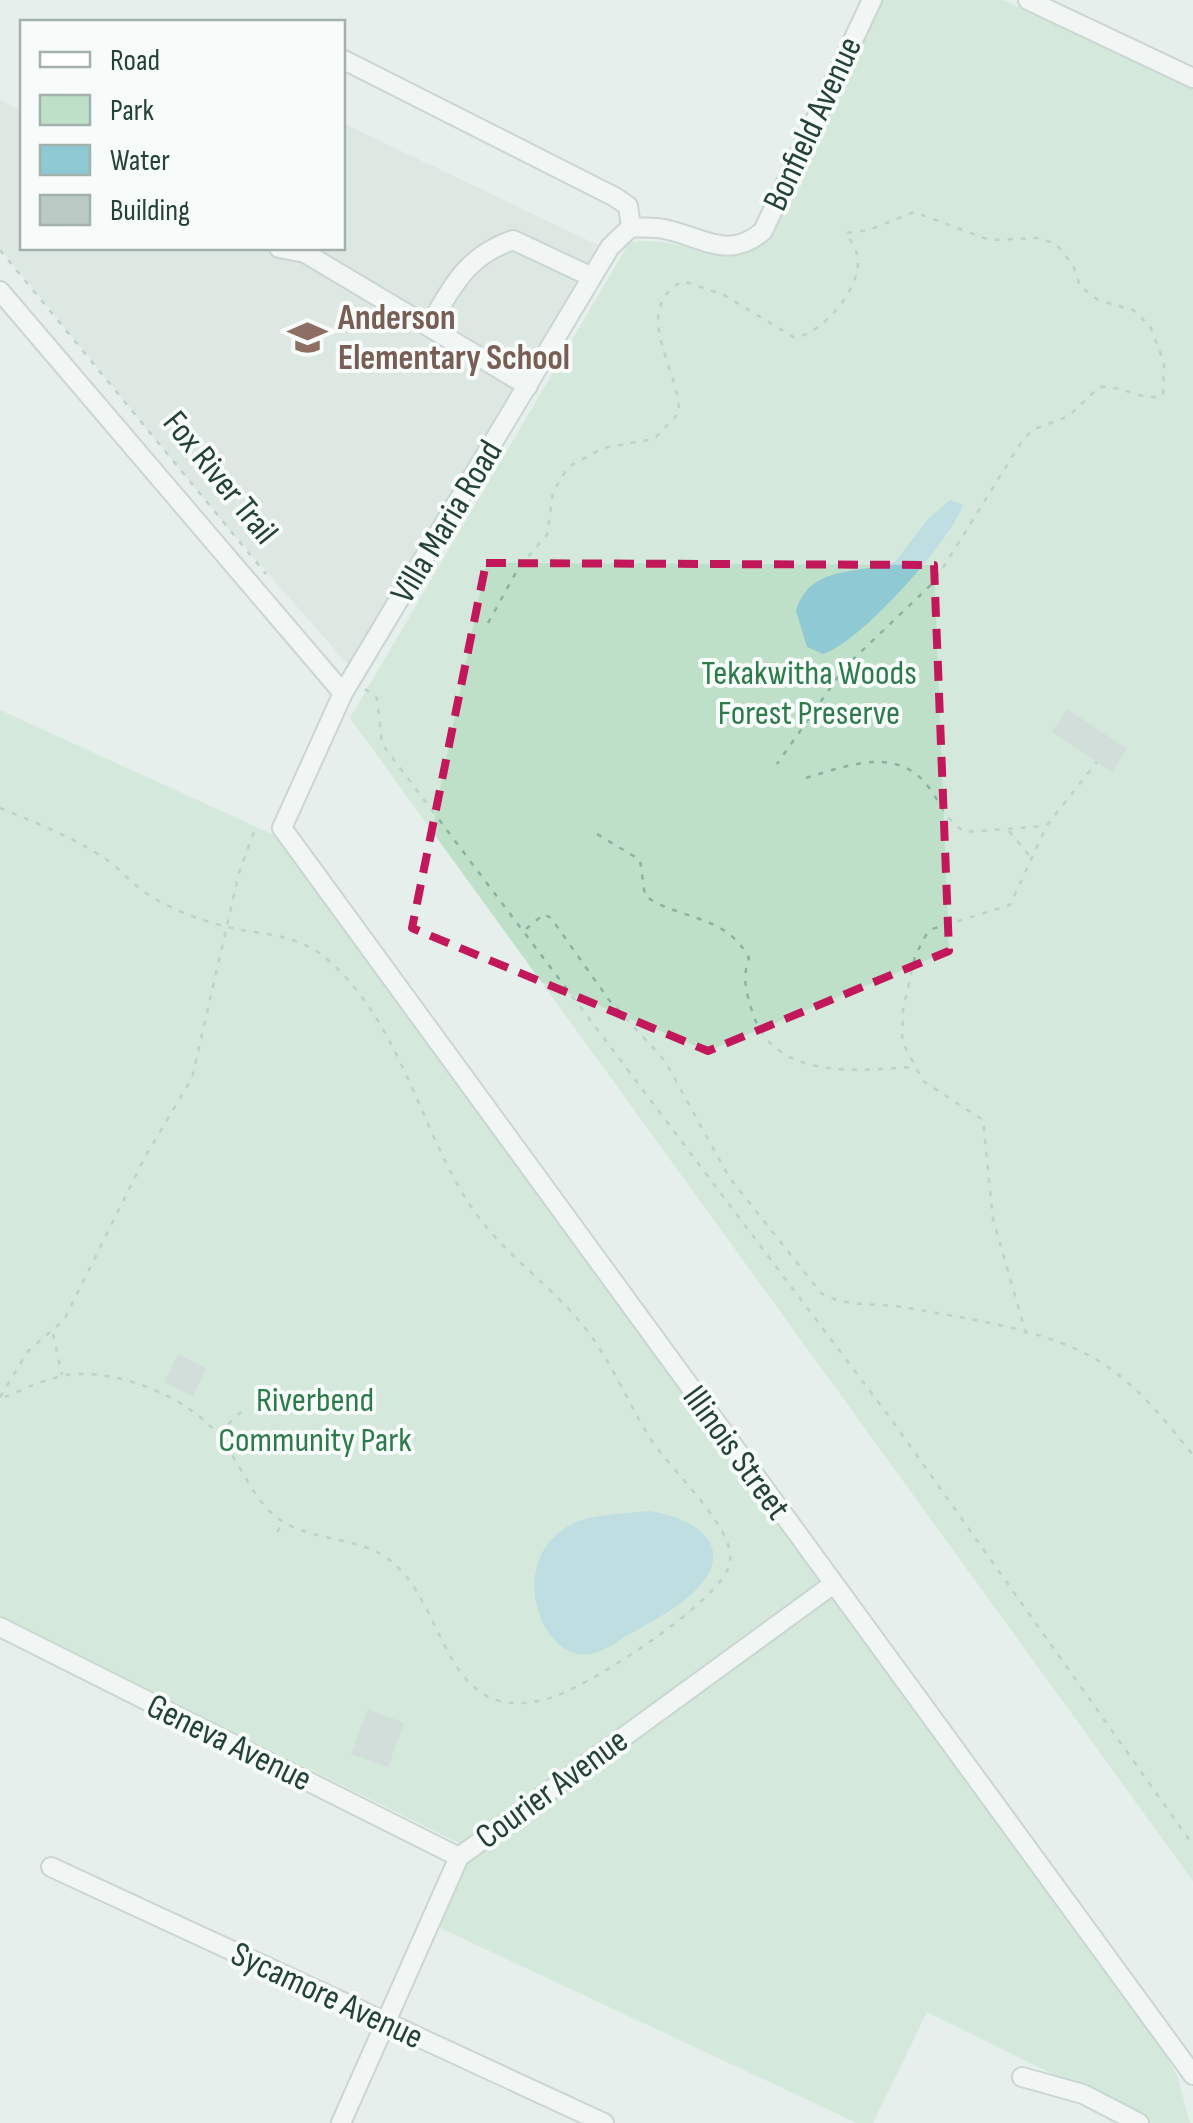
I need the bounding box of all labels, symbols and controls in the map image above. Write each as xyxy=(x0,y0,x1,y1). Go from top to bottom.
legend xyxy=(20,20,345,250)
street label: Bonfield Avenue xyxy=(754,30,872,218)
text: Road xyxy=(110,43,160,79)
text: Park xyxy=(110,93,154,129)
text: Water xyxy=(110,143,170,179)
text: Building xyxy=(110,193,190,229)
place label: Anderson Elementary School xyxy=(337,297,570,380)
school or university icon: Anderson Elementary School xyxy=(287,317,329,359)
street label: Fox River Trail xyxy=(153,403,287,553)
street label: Villa Maria Road xyxy=(382,433,512,611)
park label: Tekakwitha Woods Forest Preserve xyxy=(701,652,917,735)
street label: Illinois Street xyxy=(673,1378,799,1528)
park label: Riverbend Community Park xyxy=(218,1379,412,1462)
street label: Geneva Avenue xyxy=(140,1685,318,1801)
street label: Courier Avenue xyxy=(468,1719,636,1859)
street label: Sycamore Avenue xyxy=(224,1933,430,2059)

